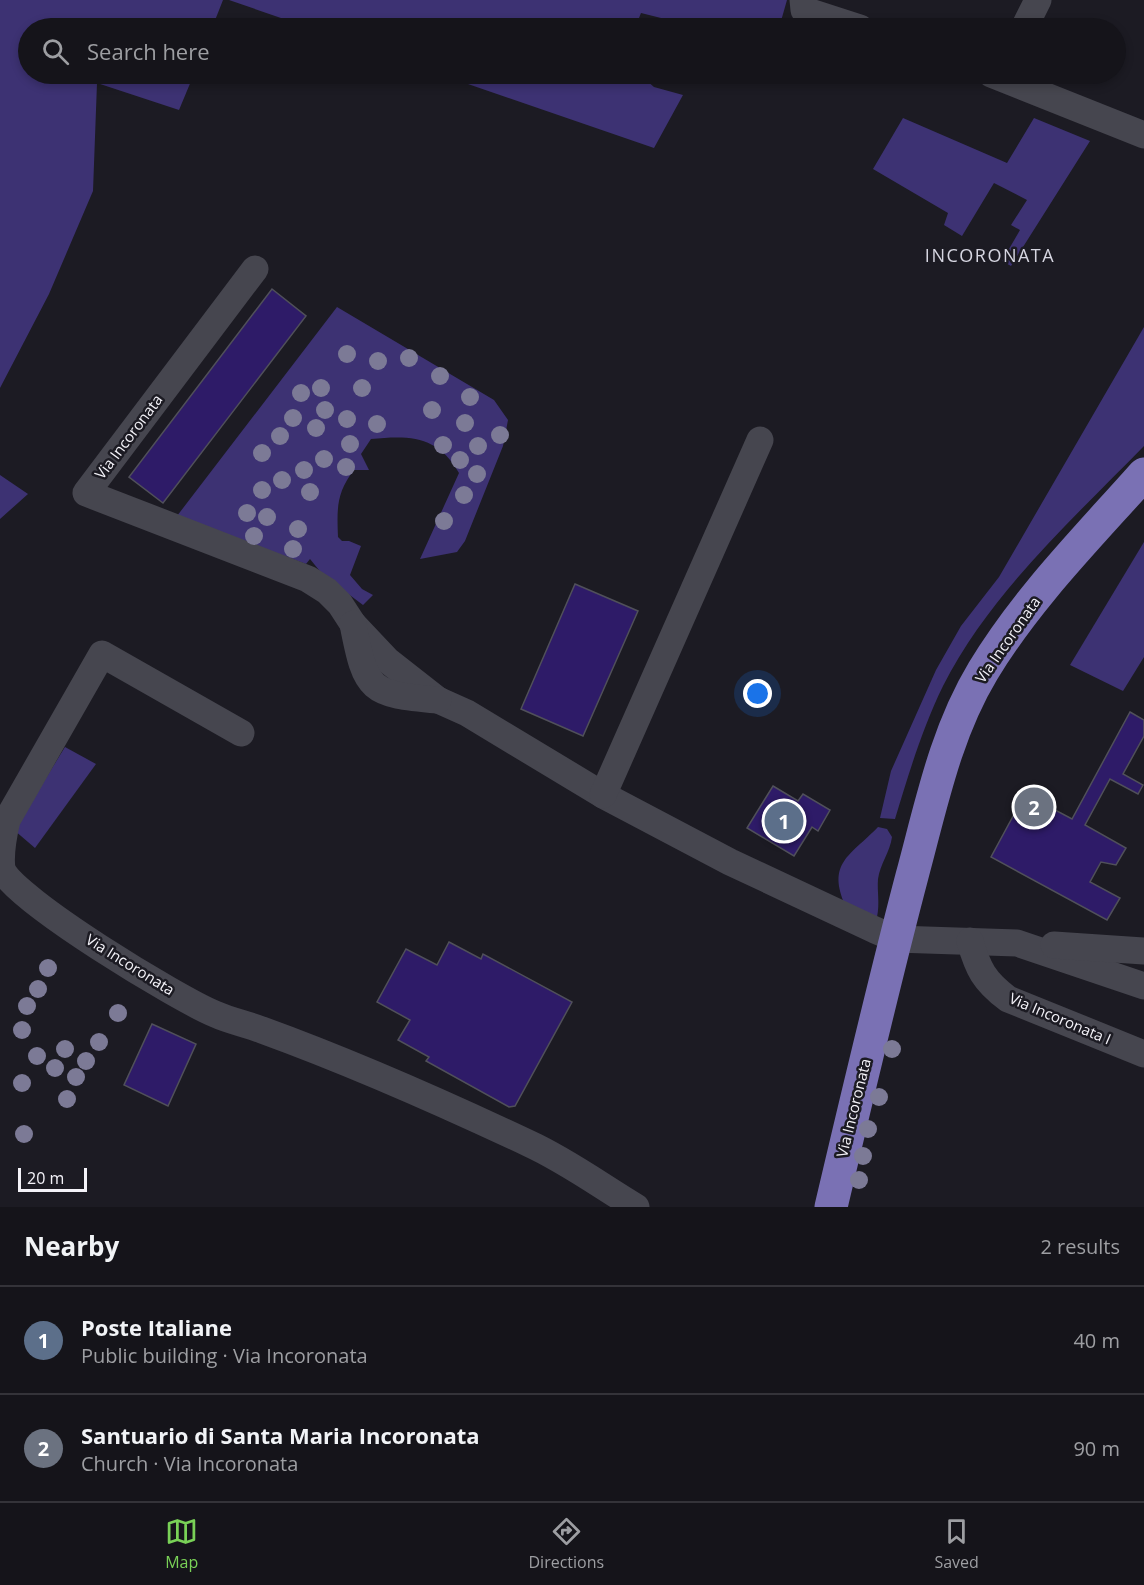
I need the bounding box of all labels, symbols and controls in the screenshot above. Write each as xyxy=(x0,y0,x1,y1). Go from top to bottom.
search box xyxy=(18,18,1126,84)
icon: search xyxy=(39,35,72,68)
text: Search here xyxy=(87,36,210,66)
district label: INCORONATA xyxy=(925,243,1055,267)
street label: Via Incoronata xyxy=(90,390,167,483)
street label: Via Incoronata xyxy=(970,592,1044,687)
your location xyxy=(743,679,772,708)
pin: 2 xyxy=(1014,784,1054,830)
pin: 1 xyxy=(764,798,804,844)
street label: Via Incoronata xyxy=(82,929,179,999)
street label: Via Incoronata I xyxy=(1006,988,1114,1049)
street label: Via Incoronata xyxy=(831,1056,875,1159)
scale bar xyxy=(18,1165,87,1192)
text: 20 m xyxy=(27,1167,64,1189)
text: Nearby xyxy=(24,1228,119,1264)
text: 2 results xyxy=(1040,1233,1120,1260)
text: Poste Italiane xyxy=(81,1312,232,1342)
text: 1 xyxy=(38,1327,49,1354)
text: 40 m xyxy=(1073,1327,1120,1354)
text: Public building · Via Incoronata xyxy=(81,1342,368,1369)
text: Santuario di Santa Maria Incoronata xyxy=(81,1420,480,1450)
text: 2 xyxy=(38,1435,49,1462)
text: 90 m xyxy=(1073,1435,1120,1462)
text: Church · Via Incoronata xyxy=(81,1450,298,1477)
tab: Map xyxy=(165,1515,198,1573)
tab: Directions xyxy=(529,1515,604,1573)
tab: Saved xyxy=(934,1515,979,1573)

